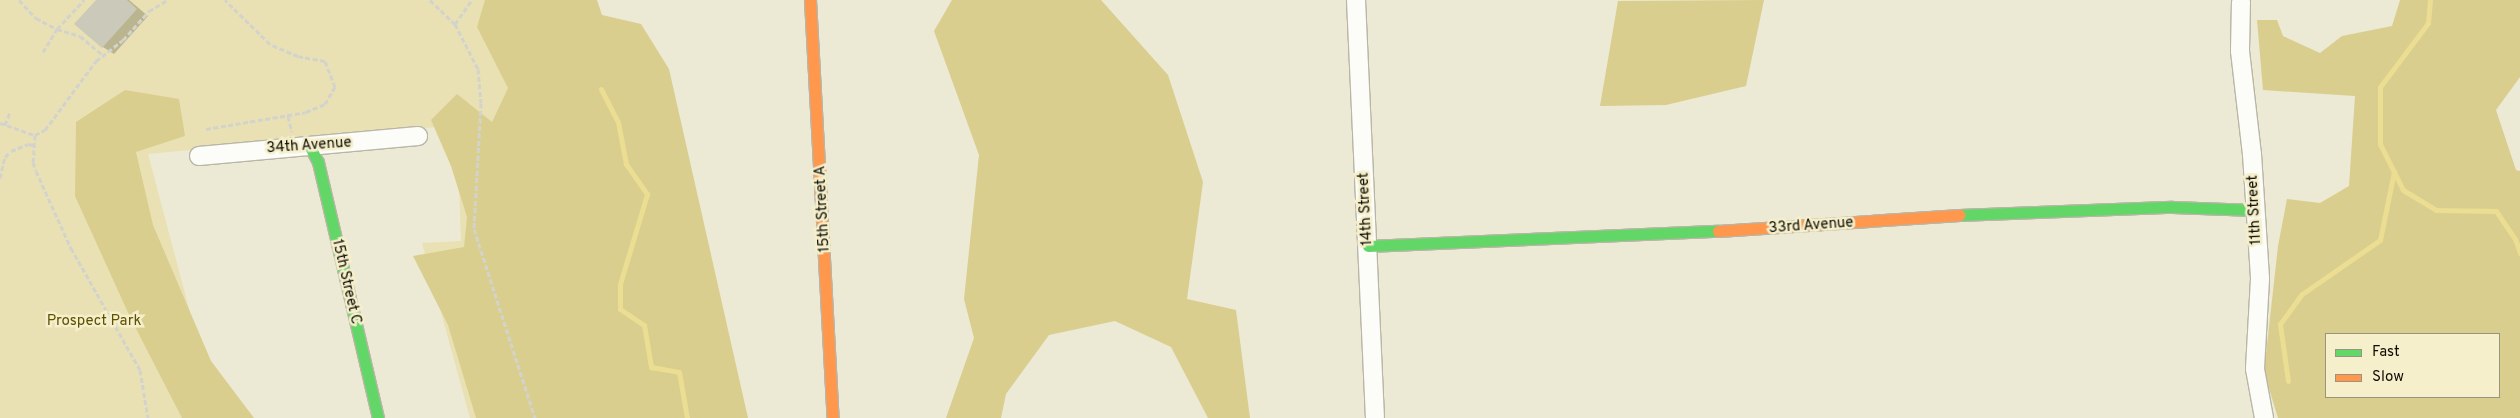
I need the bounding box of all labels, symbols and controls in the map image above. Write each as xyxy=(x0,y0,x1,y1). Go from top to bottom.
street label: 34th Avenue xyxy=(266,134,352,158)
street label: 15th Street A xyxy=(812,165,834,253)
street label: 14th Street xyxy=(1355,172,1377,246)
street label: 11th Street xyxy=(2244,175,2266,245)
street label: 33rd Avenue xyxy=(1768,214,1854,238)
street label: 15th Street C xyxy=(327,238,365,326)
park label: Prospect Park xyxy=(47,313,141,331)
legend xyxy=(2325,333,2500,398)
text: Fast xyxy=(2372,343,2400,362)
text: Slow xyxy=(2372,368,2404,387)

